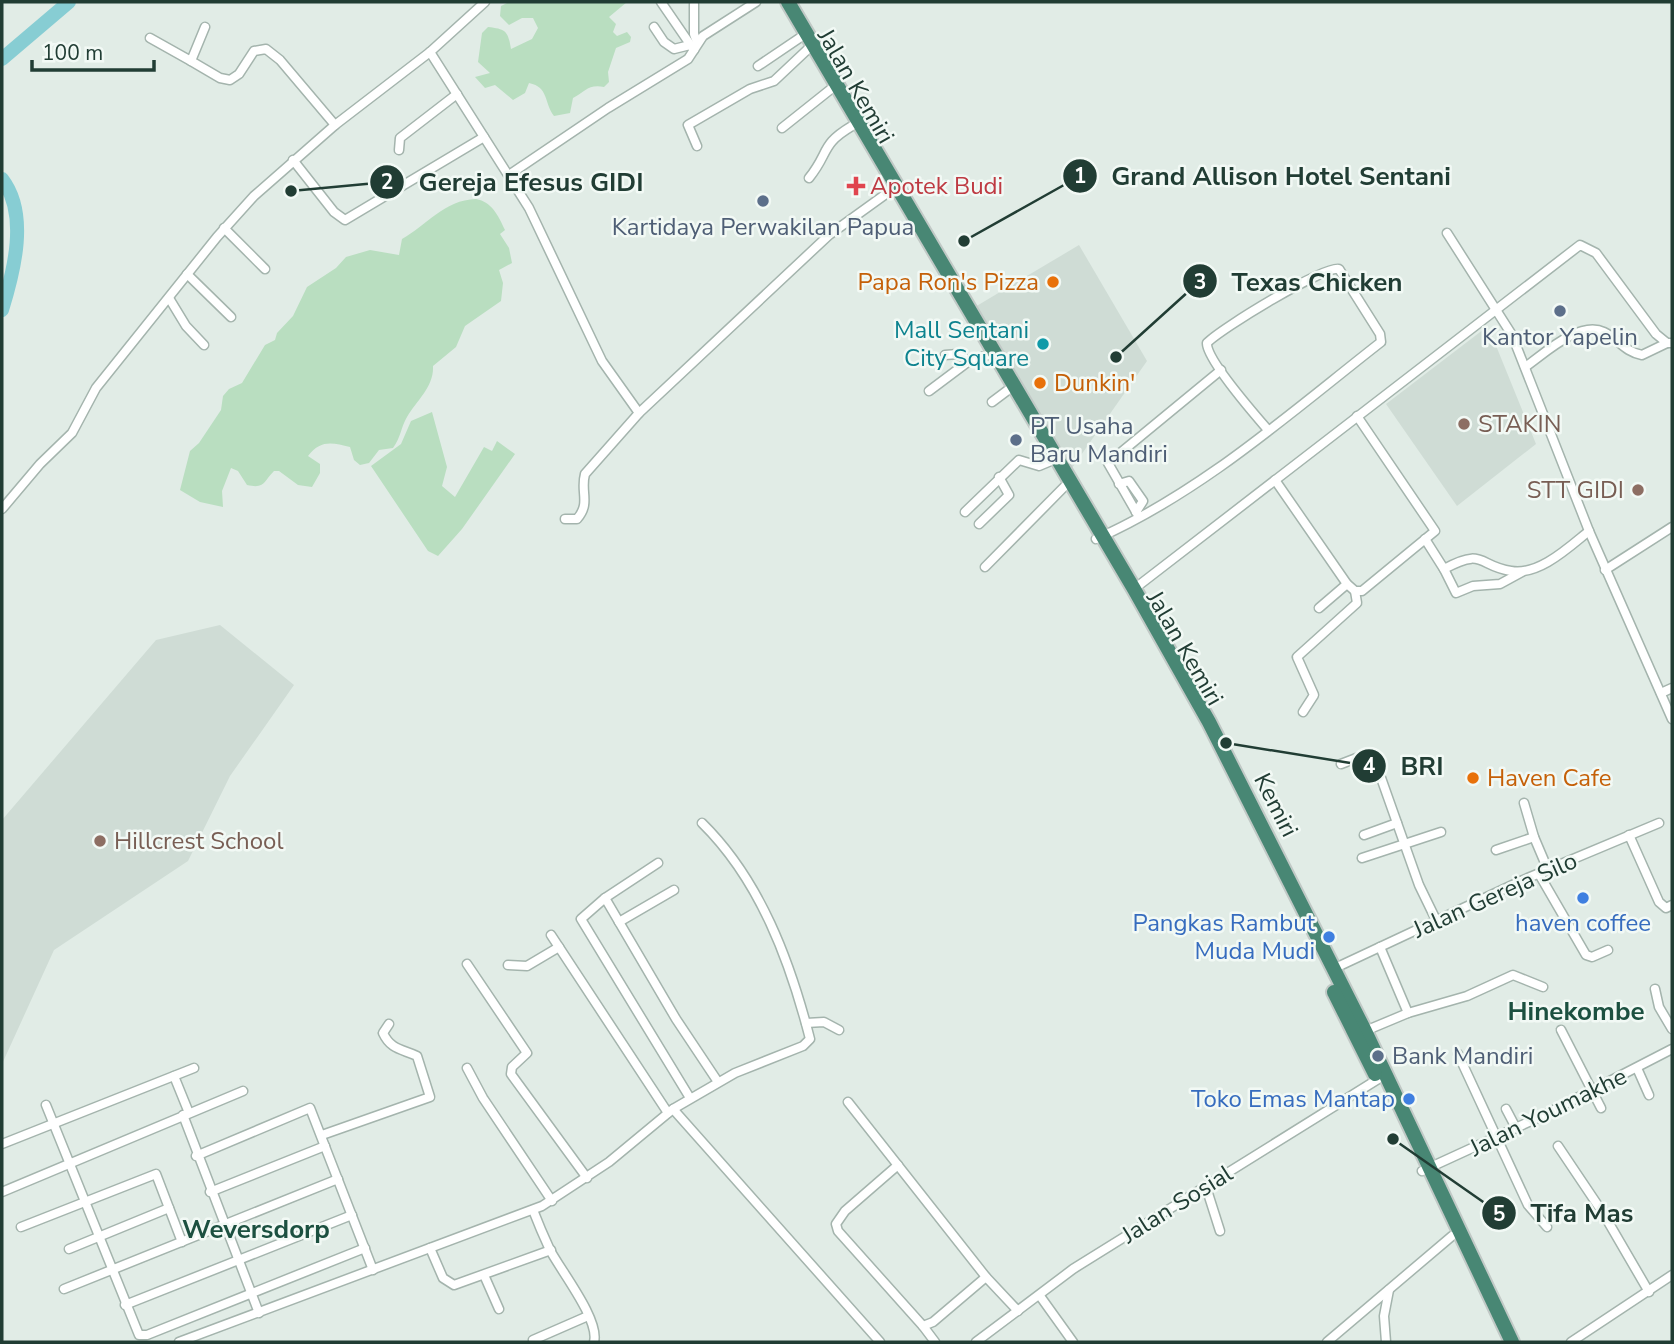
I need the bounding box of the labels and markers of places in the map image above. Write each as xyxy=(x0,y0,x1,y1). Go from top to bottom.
callout: Grand Allison Hotel Sentani xyxy=(1063,152,1465,199)
callout: Gereja Efesus GIDI xyxy=(370,158,658,205)
place label: Apotek Budi xyxy=(870,170,1003,202)
marker: Apotek Budi xyxy=(848,178,864,194)
marker: Kartidaya Perwakilan Papua xyxy=(755,193,771,209)
place label: Kartidaya Perwakilan Papua xyxy=(612,211,914,243)
callout: Texas Chicken xyxy=(1183,258,1417,305)
place label: Papa Ron's Pizza xyxy=(857,266,1039,298)
marker: Papa Ron's Pizza xyxy=(1045,274,1061,290)
marker: Kantor Yapelin xyxy=(1552,303,1568,319)
place label: Mall Sentani City Square xyxy=(894,314,1029,374)
place label: Kantor Yapelin xyxy=(1482,321,1638,353)
marker: Mall Sentani City Square xyxy=(1035,336,1051,352)
place label: Dunkin' xyxy=(1054,367,1135,399)
marker: Dunkin' xyxy=(1032,375,1048,391)
place label: STAKIN xyxy=(1478,408,1561,440)
place label: PT Usaha Baru Mandiri xyxy=(1030,410,1168,470)
marker: STAKIN xyxy=(1456,416,1472,432)
marker: PT Usaha Baru Mandiri xyxy=(1008,432,1024,448)
place label: STT GIDI xyxy=(1527,474,1624,506)
marker: STT GIDI xyxy=(1630,482,1646,498)
callout: BRI xyxy=(1351,742,1457,789)
place label: Haven Cafe xyxy=(1487,762,1612,794)
marker: Haven Cafe xyxy=(1465,770,1481,786)
place label: Hillcrest School xyxy=(114,825,284,857)
marker: Hillcrest School xyxy=(92,833,108,849)
marker: haven coffee xyxy=(1575,890,1591,906)
place label: Pangkas Rambut Muda Mudi xyxy=(1133,907,1316,967)
place label: haven coffee xyxy=(1515,907,1651,939)
marker: Pangkas Rambut Muda Mudi xyxy=(1321,929,1337,945)
place label: Bank Mandiri xyxy=(1392,1040,1533,1072)
marker: Bank Mandiri xyxy=(1370,1048,1386,1064)
place label: Toko Emas Mantap xyxy=(1191,1083,1395,1115)
marker: Toko Emas Mantap xyxy=(1401,1091,1417,1107)
callout: Tifa Mas xyxy=(1481,1190,1647,1237)

